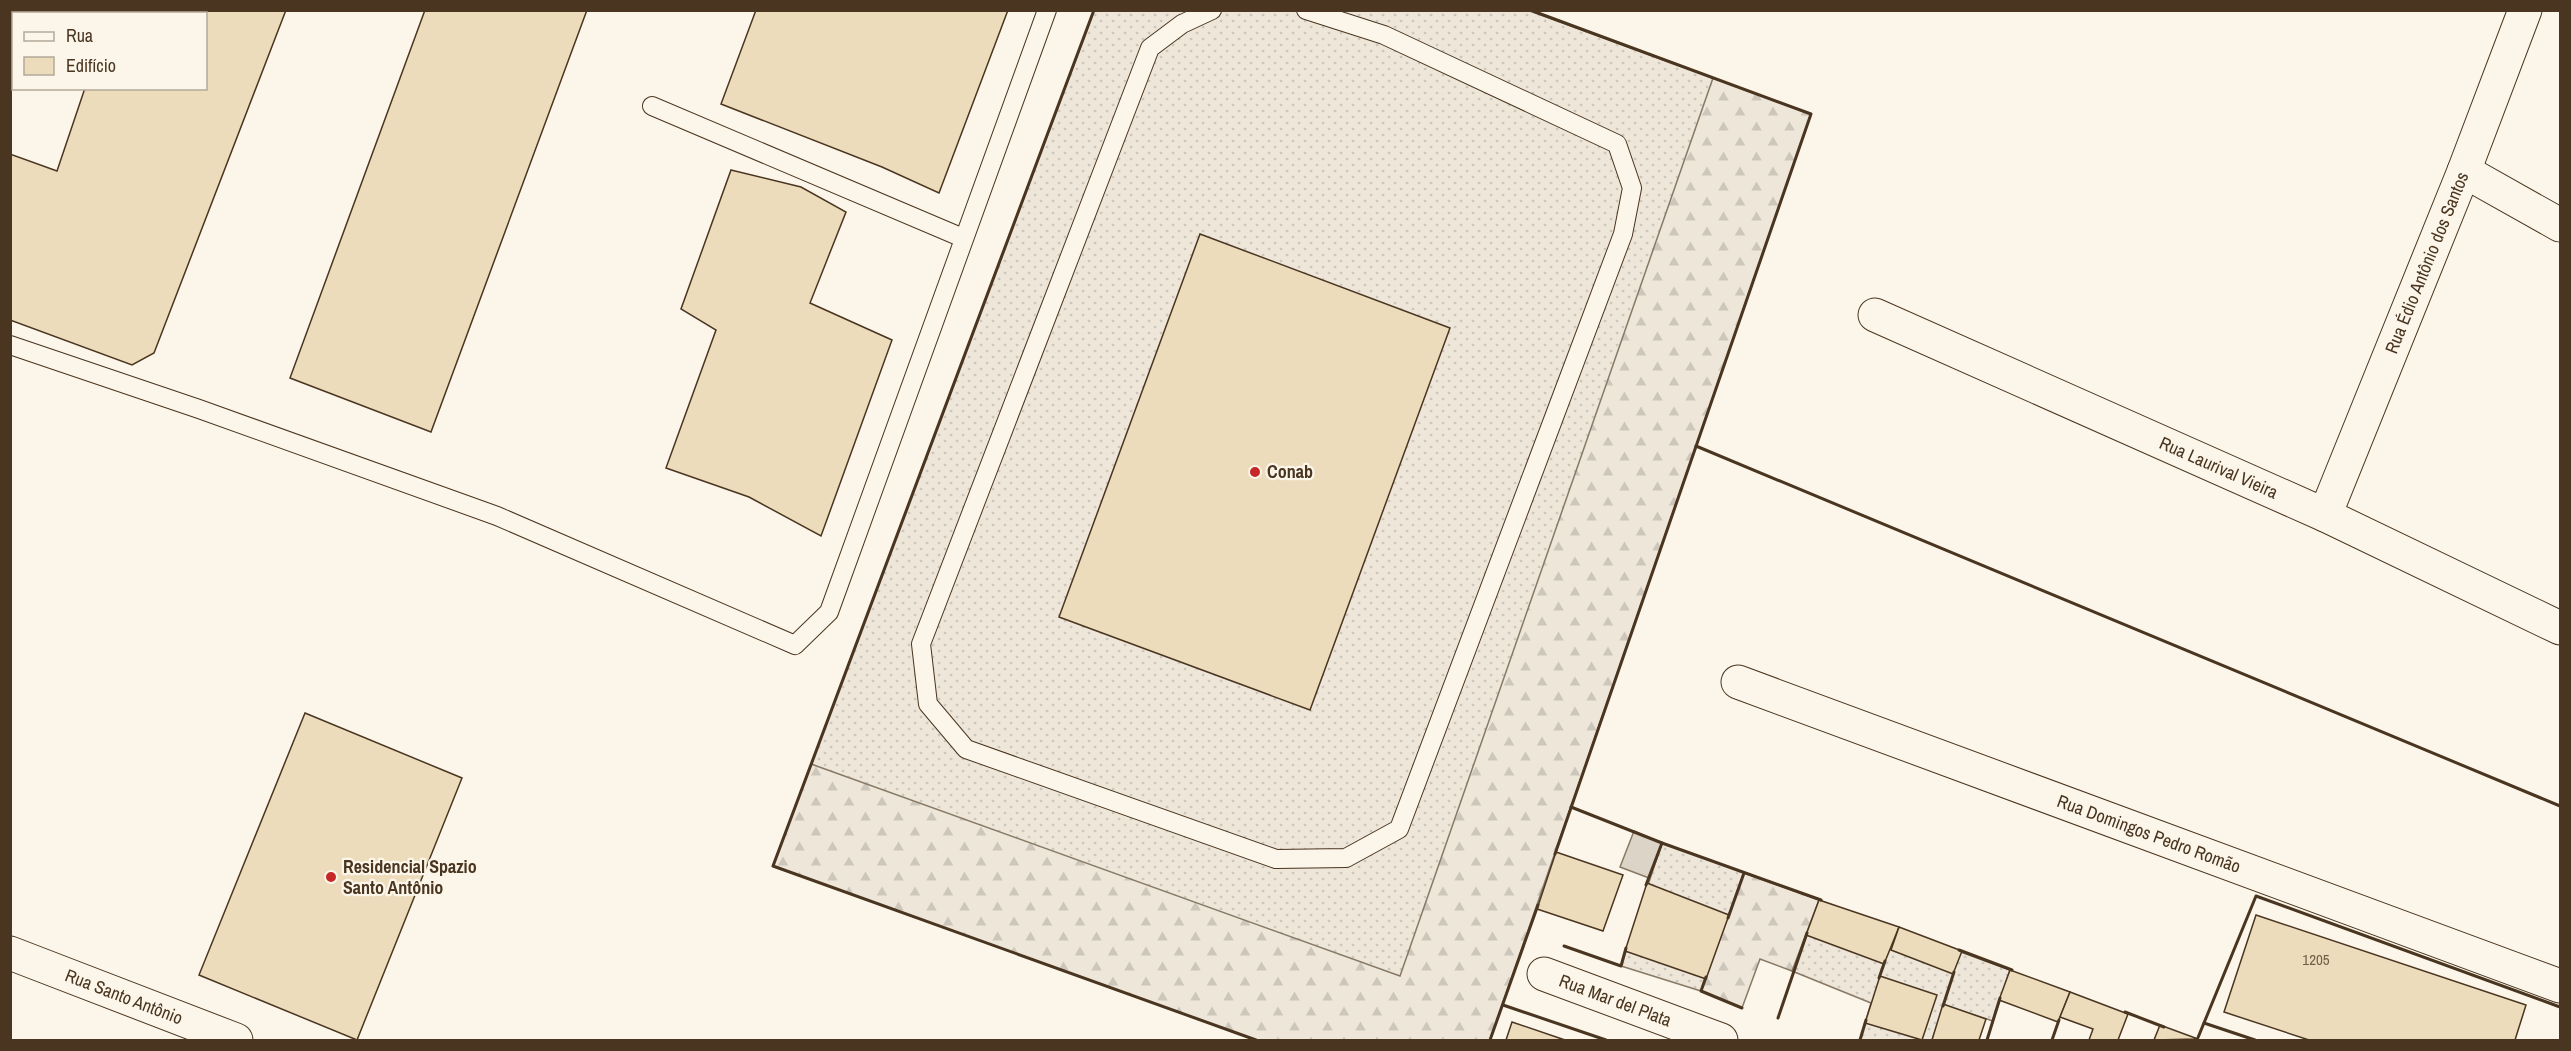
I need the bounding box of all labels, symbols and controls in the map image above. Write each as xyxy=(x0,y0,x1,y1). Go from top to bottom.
legend xyxy=(12,12,207,90)
text: Rua xyxy=(66,23,93,48)
text: Edifício xyxy=(66,53,116,78)
street label: Rua Édio Antônio dos Santos xyxy=(2379,168,2474,357)
street label: Rua Laurival Vieira xyxy=(2156,430,2282,504)
place label: Conab xyxy=(1267,459,1313,484)
marker: Conab xyxy=(1248,465,1262,479)
street label: Rua Domingos Pedro Romão xyxy=(2054,788,2244,879)
place label: Residencial Spazio Santo Antônio xyxy=(343,854,477,900)
marker: Residencial Spazio Santo Antônio xyxy=(324,870,338,884)
house number: 1205 xyxy=(2302,949,2330,970)
street label: Rua Santo Antônio xyxy=(62,962,186,1030)
street label: Rua Mar del Plata xyxy=(1556,968,1675,1032)

